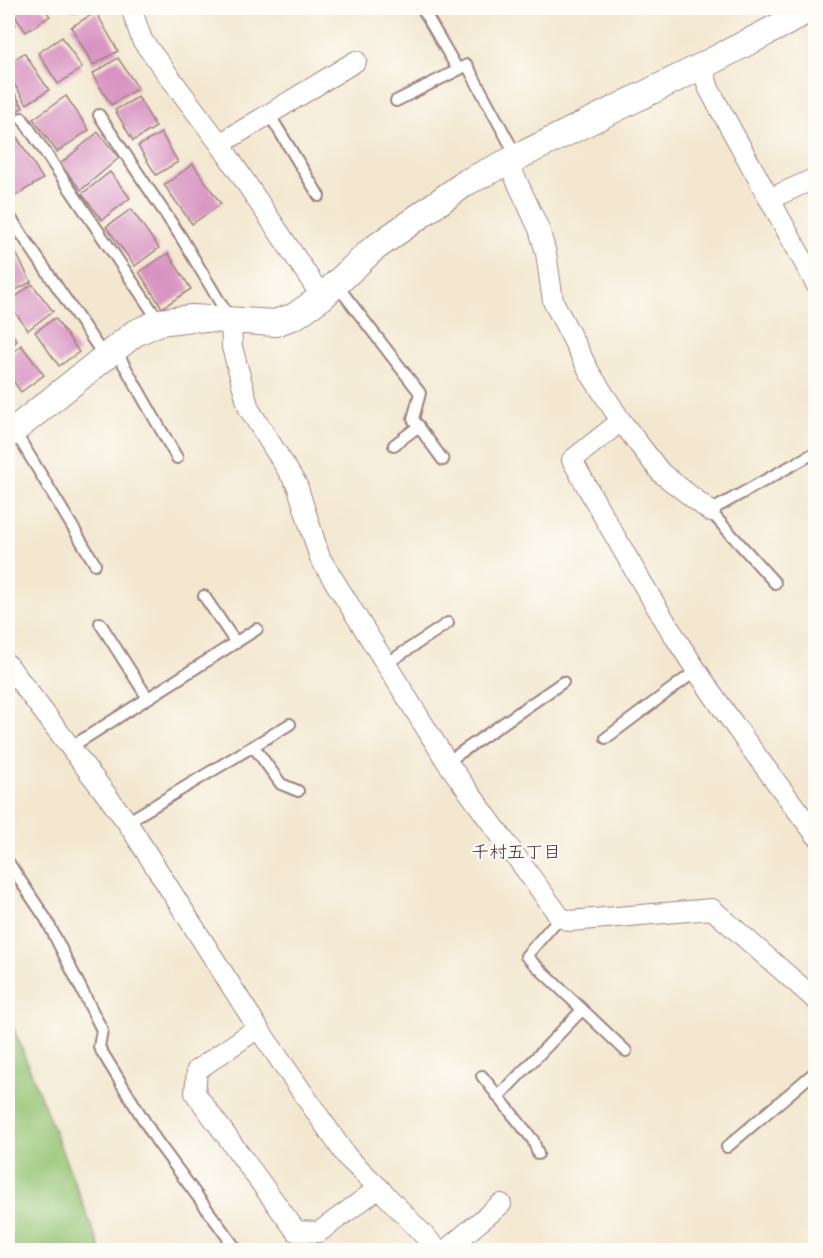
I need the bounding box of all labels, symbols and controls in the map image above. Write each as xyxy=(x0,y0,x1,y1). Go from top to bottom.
district label: 千村五丁目 xyxy=(471,837,561,864)

